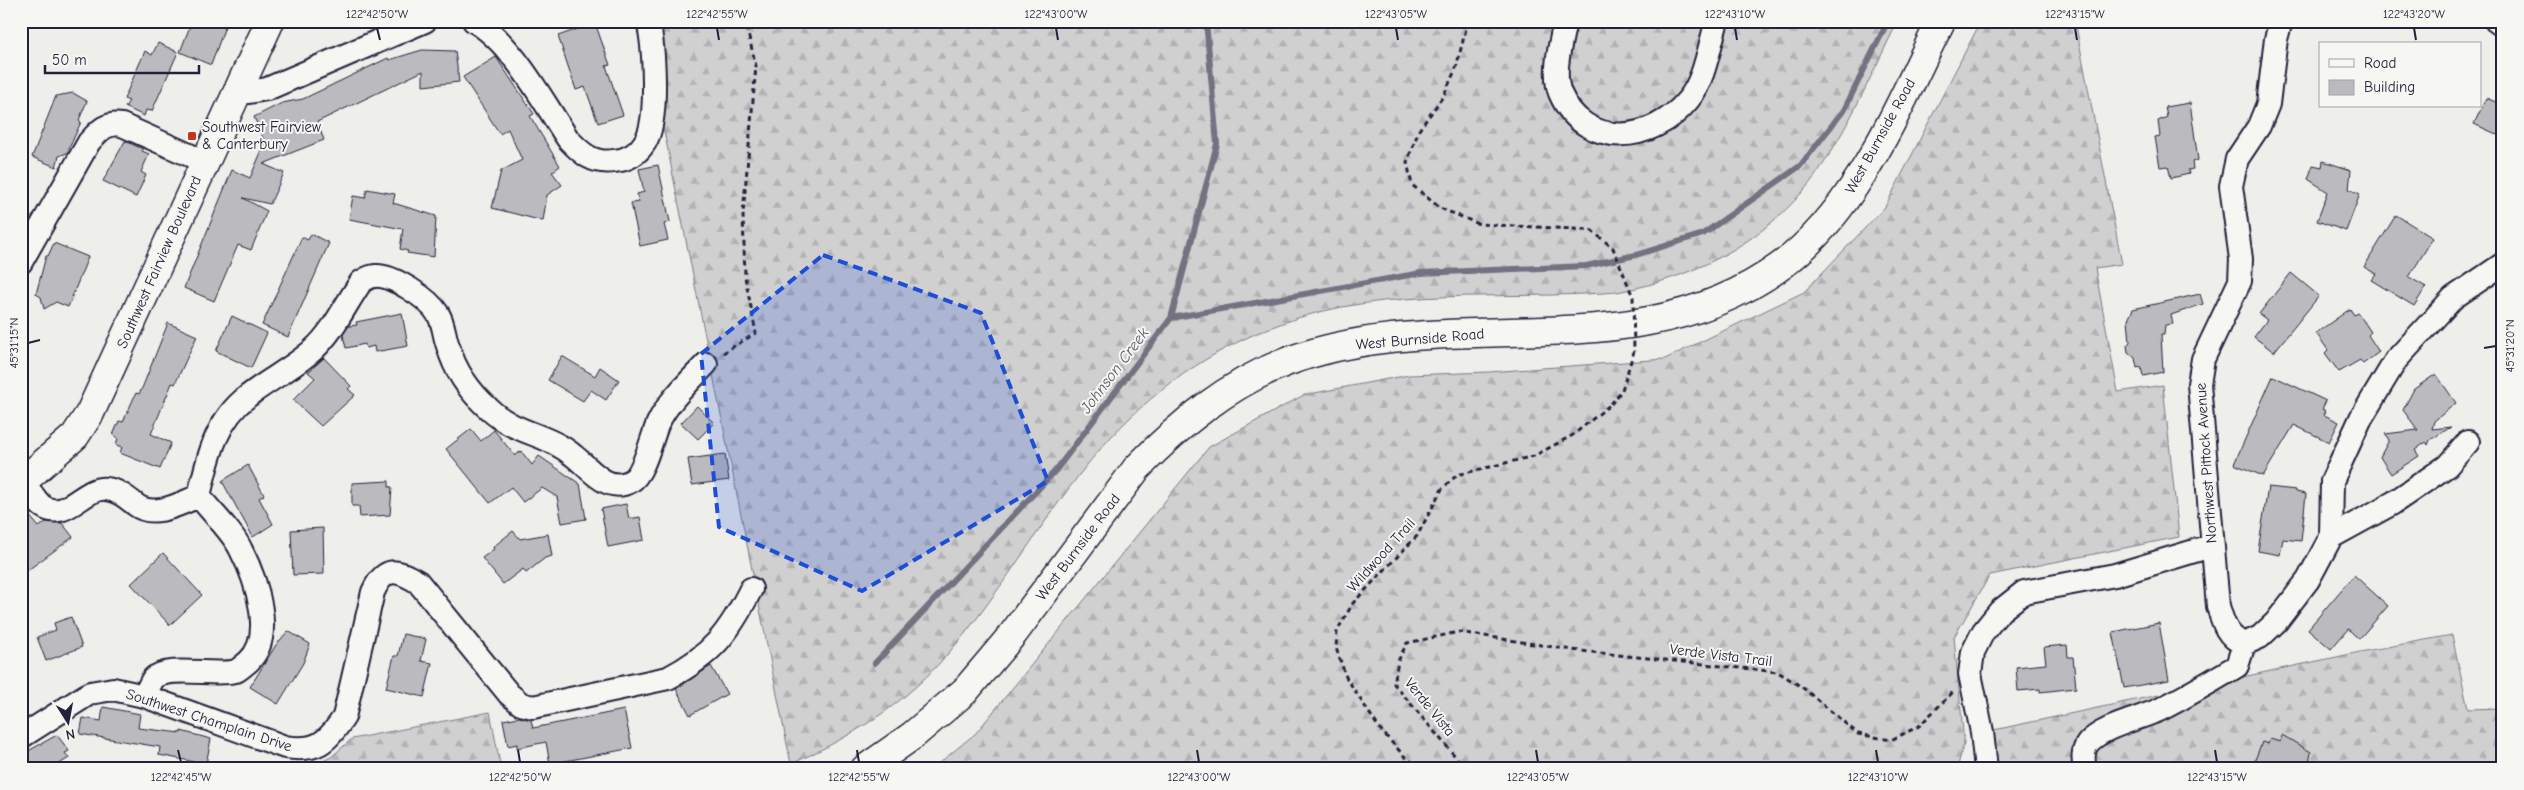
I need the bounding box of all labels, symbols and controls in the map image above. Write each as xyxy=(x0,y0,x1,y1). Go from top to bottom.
text: 122°42'50"W xyxy=(346,7,409,21)
text: 122°42'55"W xyxy=(686,7,748,21)
text: 122°43'00"W xyxy=(1025,7,1088,21)
text: 122°43'05"W xyxy=(1365,7,1428,21)
text: 122°43'10"W xyxy=(1705,7,1766,21)
text: 122°43'15"W xyxy=(2045,7,2105,21)
text: 122°43'20"W xyxy=(2383,7,2445,21)
scale bar xyxy=(45,42,199,74)
legend xyxy=(2319,42,2482,108)
text: 50 m xyxy=(52,51,87,69)
text: Road xyxy=(2364,54,2396,72)
street label: West Burnside Road xyxy=(1841,75,1919,197)
text: Building xyxy=(2364,78,2415,96)
place label: Southwest Fairview & Canterbury xyxy=(202,118,321,153)
marker: Southwest Fairview & Canterbury xyxy=(186,130,198,142)
street label: Southwest Fairview Boulevard xyxy=(113,173,205,351)
text: 45°31'15"N xyxy=(7,318,21,368)
text: 45°31'20"N xyxy=(2503,319,2517,373)
water label: Johnson Creek xyxy=(1076,324,1153,418)
street label: West Burnside Road xyxy=(1355,324,1485,354)
street label: Northwest Pittock Avenue xyxy=(2191,382,2221,544)
street label: West Burnside Road xyxy=(1032,490,1124,604)
street label: Wildwood Trail xyxy=(1343,514,1419,596)
street label: Verde Vista Trail xyxy=(1669,640,1773,670)
street label: Verde Vista xyxy=(1401,674,1459,740)
street label: Southwest Champlain Drive xyxy=(124,685,295,755)
north arrow xyxy=(42,698,92,748)
text: N xyxy=(64,725,76,743)
text: 122°42'45"W xyxy=(151,770,212,784)
text: 122°42'50"W xyxy=(489,770,552,784)
text: 122°42'55"W xyxy=(828,770,890,784)
text: 122°43'00"W xyxy=(1168,770,1231,784)
text: 122°43'05"W xyxy=(1507,770,1570,784)
text: 122°43'10"W xyxy=(1848,770,1909,784)
text: 122°43'15"W xyxy=(2187,770,2247,784)

